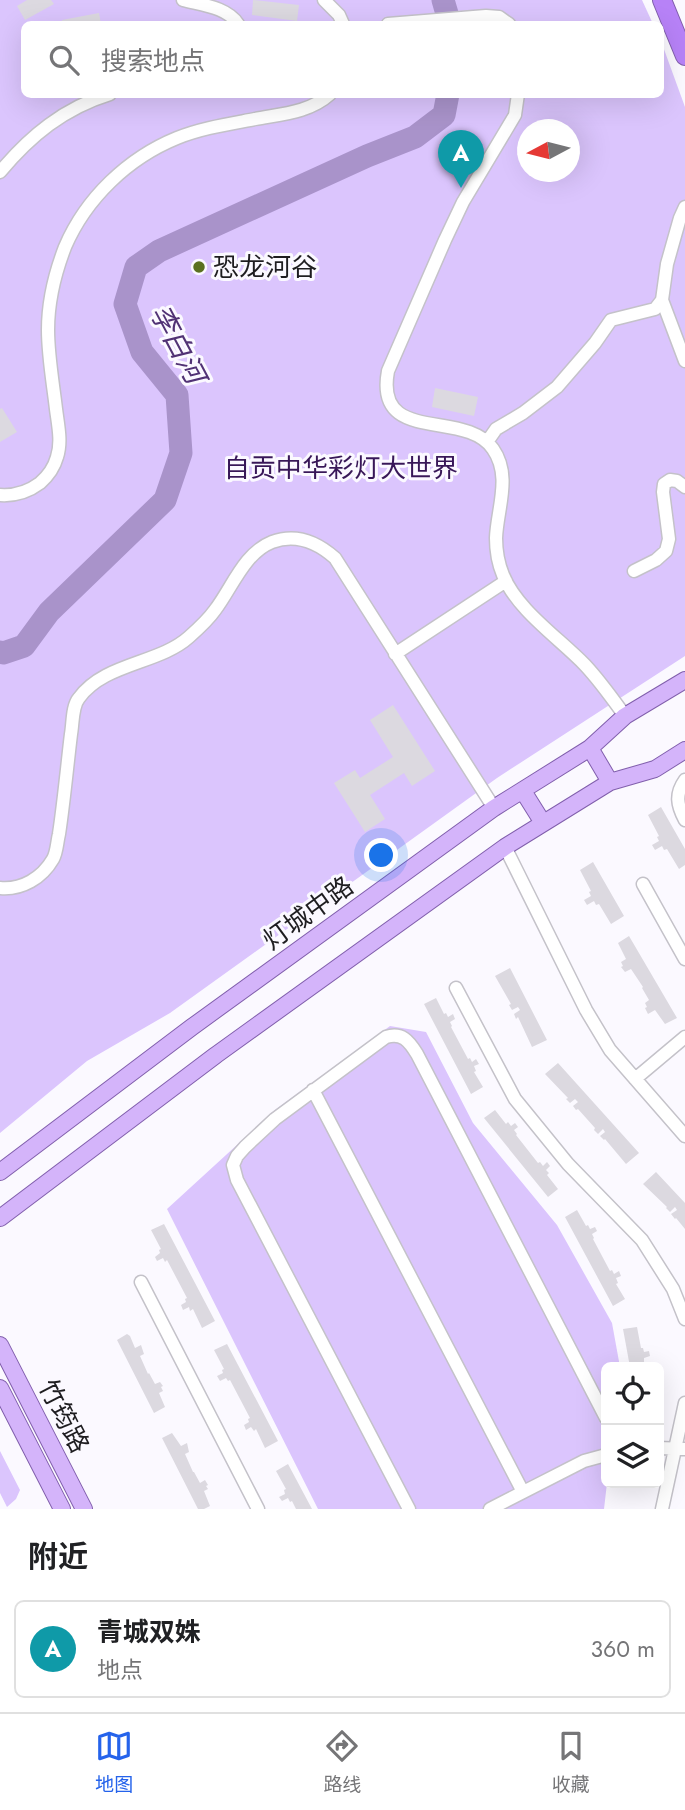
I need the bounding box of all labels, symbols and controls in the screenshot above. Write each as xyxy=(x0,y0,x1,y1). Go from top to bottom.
search box xyxy=(21,21,664,98)
icon: search xyxy=(45,41,83,79)
text: 搜索地点 xyxy=(101,42,205,80)
north arrow xyxy=(517,119,580,182)
pin: A xyxy=(438,130,484,188)
place label: 恐龙河谷 xyxy=(213,248,317,286)
marker: 恐龙河谷 xyxy=(191,259,207,275)
water label: 李白河 xyxy=(140,298,218,395)
park label: 自贡中华彩灯大世界 xyxy=(224,449,458,487)
your location xyxy=(364,838,398,872)
street label: 灯城中路 xyxy=(255,867,361,959)
map controls xyxy=(601,1362,664,1488)
button: locate xyxy=(601,1362,664,1425)
street label: 竹筠路 xyxy=(29,1373,99,1459)
button: layers xyxy=(601,1425,664,1488)
text: 附近 xyxy=(28,1535,88,1578)
text: 青城双姝 xyxy=(97,1613,201,1651)
text: A xyxy=(45,1632,61,1666)
text: 360 m xyxy=(591,1632,655,1666)
text: 地点 xyxy=(97,1653,143,1687)
tab: 地图 xyxy=(95,1727,133,1798)
tab: 路线 xyxy=(323,1727,362,1798)
tab: 收藏 xyxy=(552,1727,590,1798)

